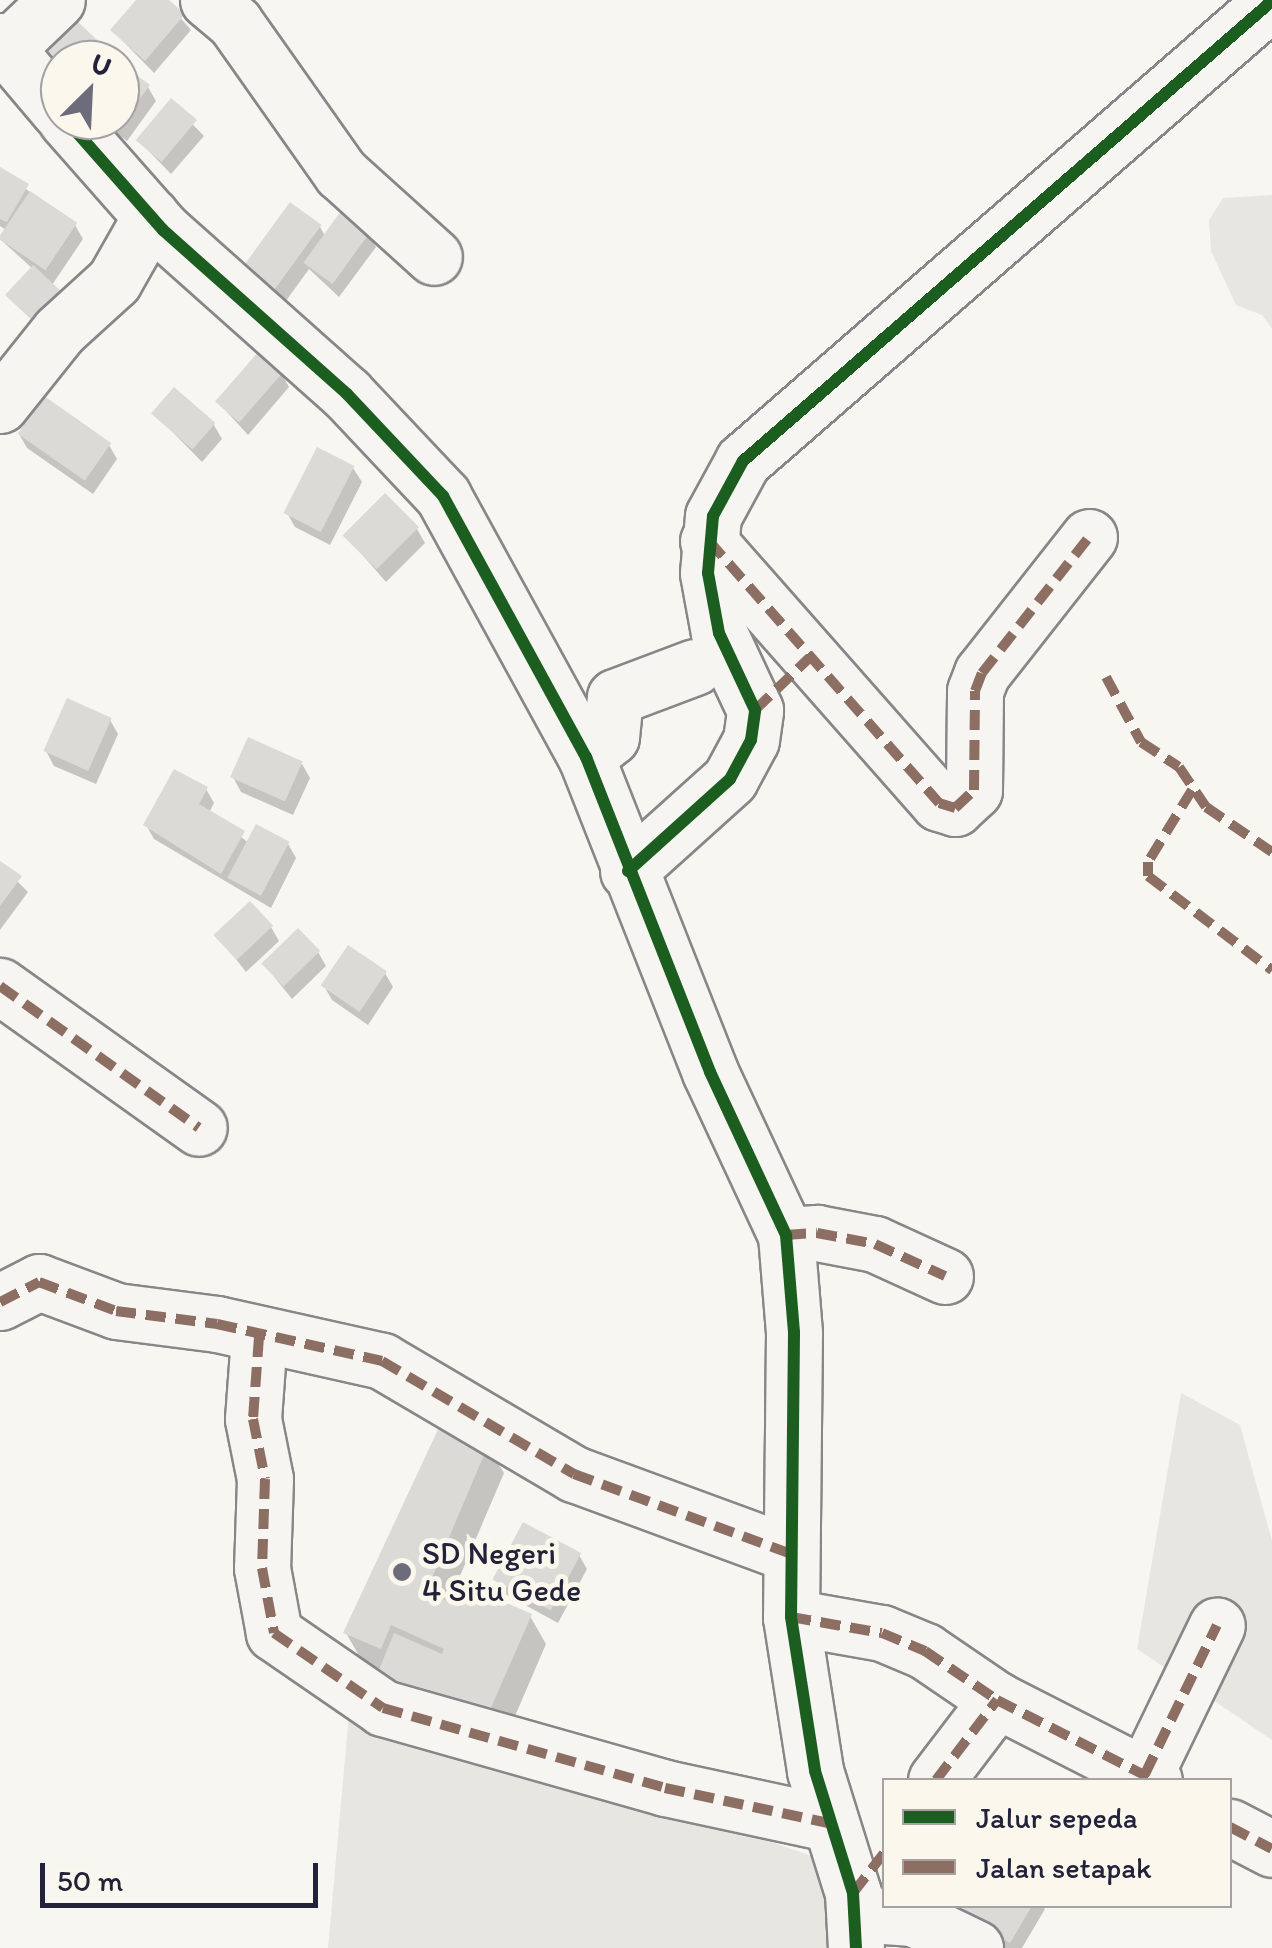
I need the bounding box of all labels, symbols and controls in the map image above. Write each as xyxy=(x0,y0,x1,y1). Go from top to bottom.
north arrow xyxy=(40,40,140,140)
text: U xyxy=(86,45,117,84)
place label: SD Negeri 4 Situ Gede xyxy=(422,1535,582,1610)
marker: SD Negeri 4 Situ Gede xyxy=(391,1561,413,1583)
legend xyxy=(882,1778,1232,1908)
text: Jalur sepeda xyxy=(976,1799,1138,1836)
scale bar xyxy=(45,1843,322,1905)
text: Jalan setapak xyxy=(976,1849,1152,1886)
text: 50 m xyxy=(57,1862,123,1899)

